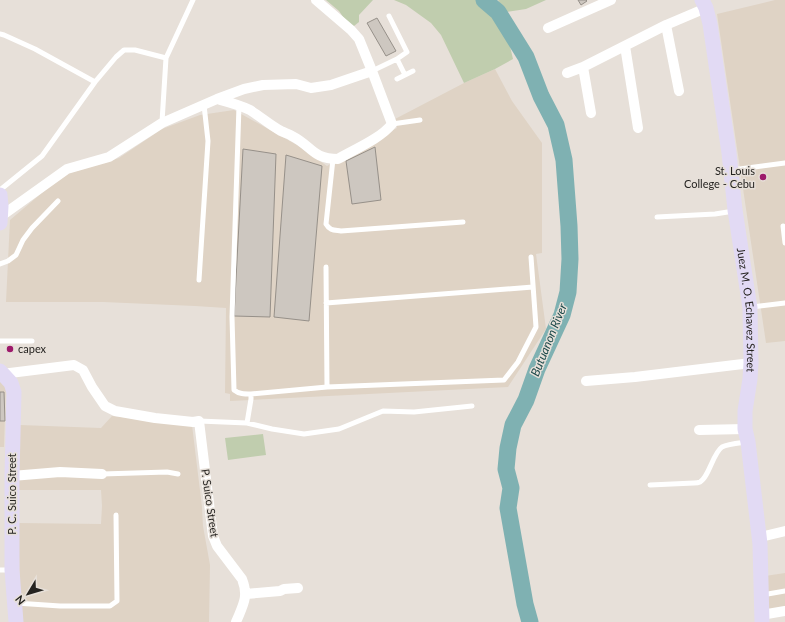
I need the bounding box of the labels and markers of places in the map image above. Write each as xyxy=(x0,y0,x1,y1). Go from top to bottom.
place label: St. Louis College - Cebu xyxy=(684,164,755,190)
marker: St. Louis College - Cebu xyxy=(758,172,768,182)
place label: capex xyxy=(18,342,47,355)
marker: capex xyxy=(5,344,15,354)

